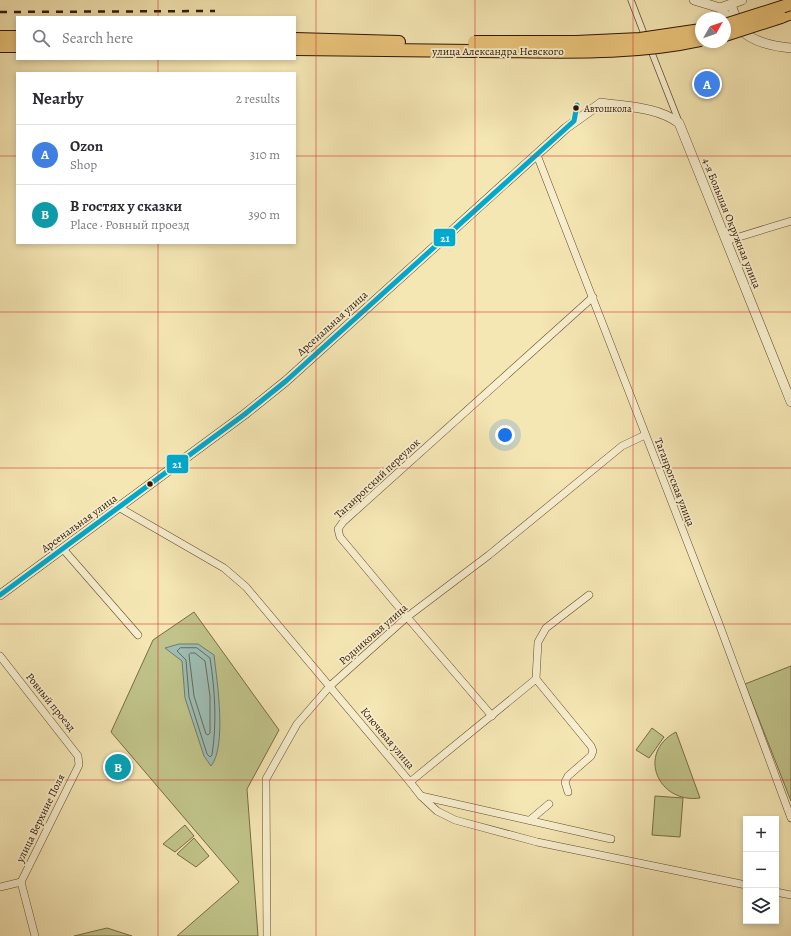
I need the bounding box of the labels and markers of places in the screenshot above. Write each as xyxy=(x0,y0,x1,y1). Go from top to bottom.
pin: A xyxy=(694,69,720,99)
place label: Автошкола xyxy=(583,102,632,115)
marker: Автошкола xyxy=(571,103,581,113)
unlabelled marker xyxy=(145,479,155,489)
pin: B xyxy=(105,752,131,782)

